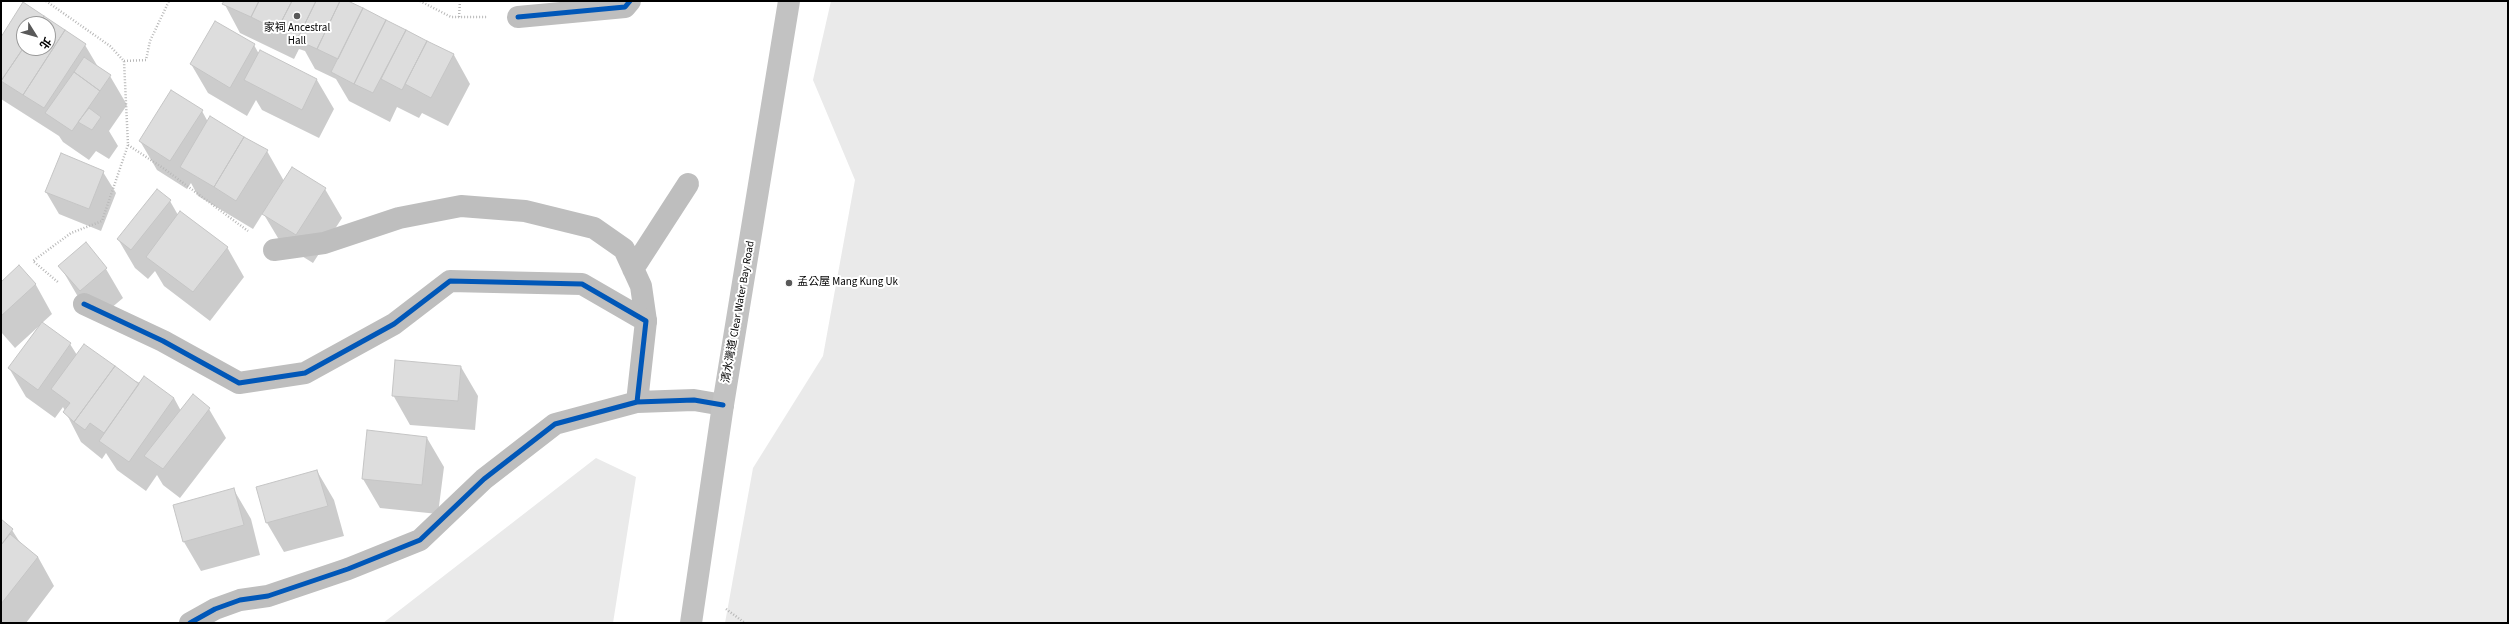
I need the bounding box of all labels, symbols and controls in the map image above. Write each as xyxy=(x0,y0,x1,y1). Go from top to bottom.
marker: 家祠 Ancestral Hall xyxy=(292,11,302,21)
north arrow xyxy=(16,16,56,56)
place label: 家祠 Ancestral Hall xyxy=(264,22,330,48)
text: 北 xyxy=(36,34,54,52)
street label: 清水灣道 Clear Water Bay Road xyxy=(720,240,758,384)
place label: 孟公屋 Mang Kung Uk xyxy=(797,276,898,290)
marker: 孟公屋 Mang Kung Uk xyxy=(784,278,794,288)

